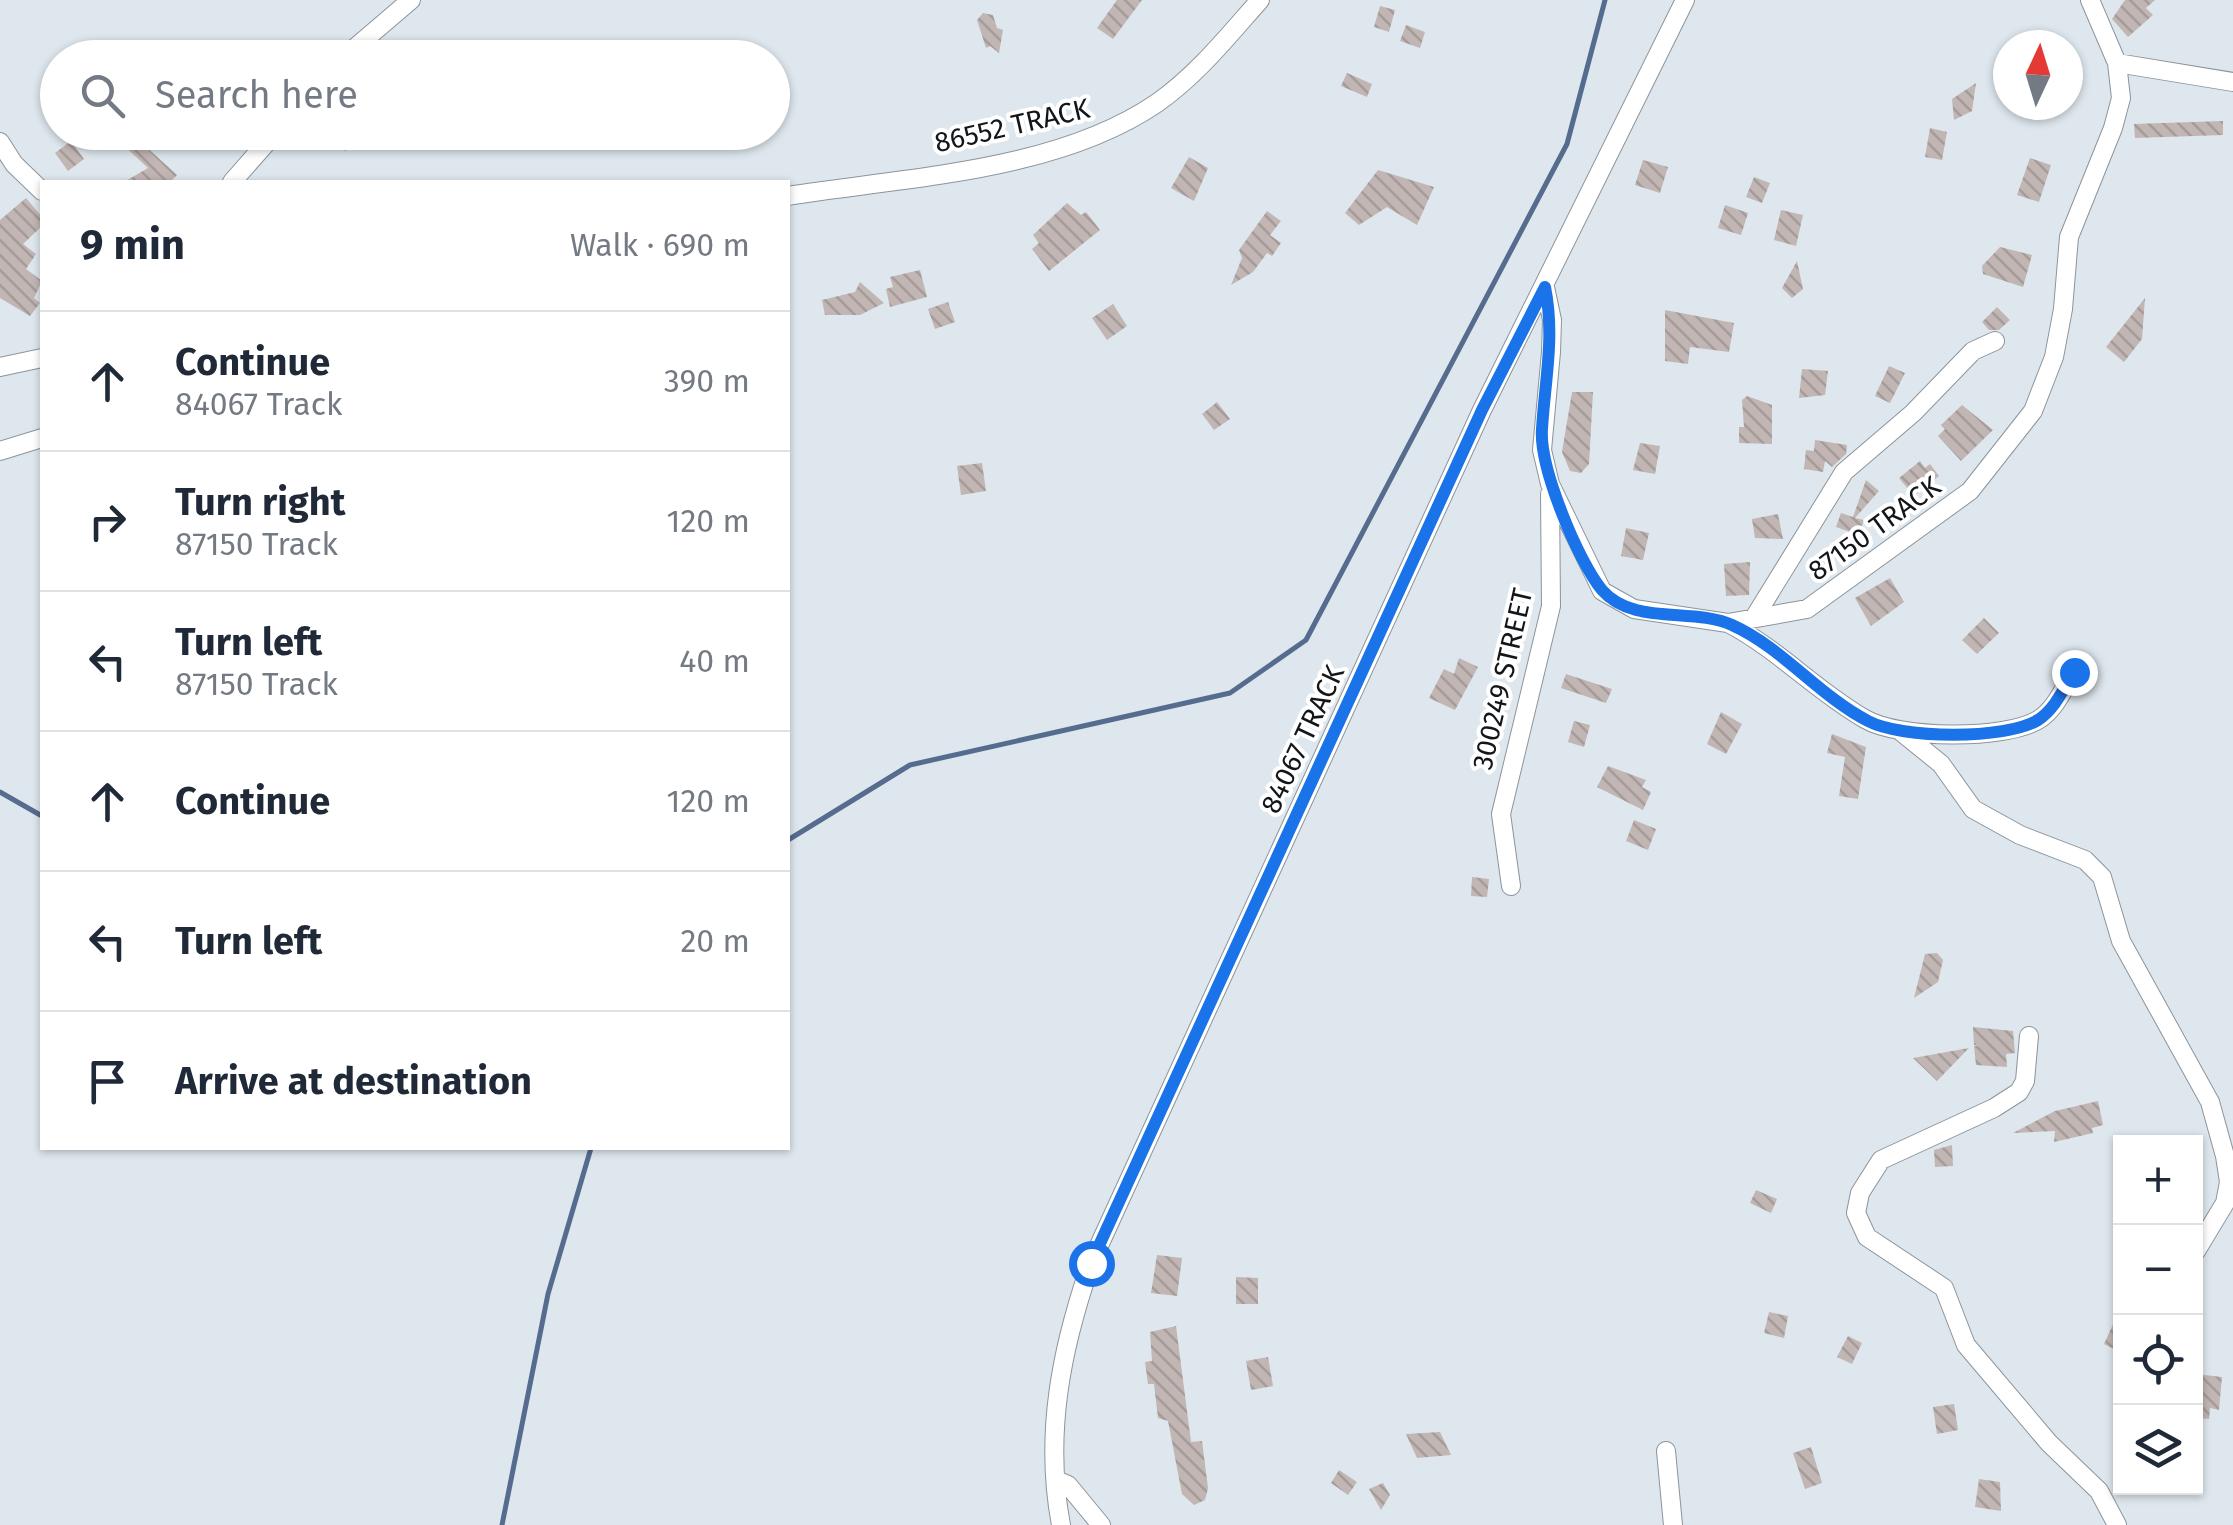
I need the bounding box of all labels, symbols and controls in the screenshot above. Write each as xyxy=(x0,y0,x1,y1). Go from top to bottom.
north arrow xyxy=(1993,30,2083,120)
search box xyxy=(40,40,790,150)
icon: search xyxy=(75,68,130,123)
text: Search here xyxy=(155,72,358,118)
street label: 86552 TRACK xyxy=(931,91,1093,159)
text: 9 min xyxy=(80,220,185,270)
text: Walk · 690 m xyxy=(570,226,750,264)
text: Continue xyxy=(175,339,330,385)
icon: ahead xyxy=(80,354,135,409)
text: 390 m xyxy=(664,362,750,400)
text: 84067 Track xyxy=(175,385,342,423)
street label: 87150 TRACK xyxy=(1802,469,1947,587)
text: Turn right xyxy=(175,479,345,525)
icon: right xyxy=(80,494,135,549)
text: 120 m xyxy=(667,502,750,540)
text: 87150 Track xyxy=(175,525,338,563)
street label: 300249 STREET xyxy=(1466,585,1539,773)
text: Turn left xyxy=(175,619,322,665)
icon: left xyxy=(80,634,135,689)
text: 40 m xyxy=(679,642,750,680)
route end xyxy=(2052,650,2098,696)
street label: 84067 TRACK xyxy=(1254,660,1351,818)
text: 87150 Track xyxy=(175,665,338,703)
icon: ahead xyxy=(80,774,135,829)
text: Continue xyxy=(175,778,330,824)
text: 120 m xyxy=(667,782,750,820)
icon: left xyxy=(80,914,135,969)
text: Turn left xyxy=(175,918,322,964)
text: 20 m xyxy=(680,922,750,960)
icon: arrive xyxy=(80,1054,135,1109)
text: Arrive at destination xyxy=(175,1058,532,1104)
map controls xyxy=(2113,1135,2203,1495)
button: + xyxy=(2113,1135,2203,1225)
button: − xyxy=(2113,1225,2203,1315)
route start xyxy=(1069,1241,1115,1287)
button: locate xyxy=(2113,1315,2203,1405)
button: layers xyxy=(2113,1405,2203,1495)

